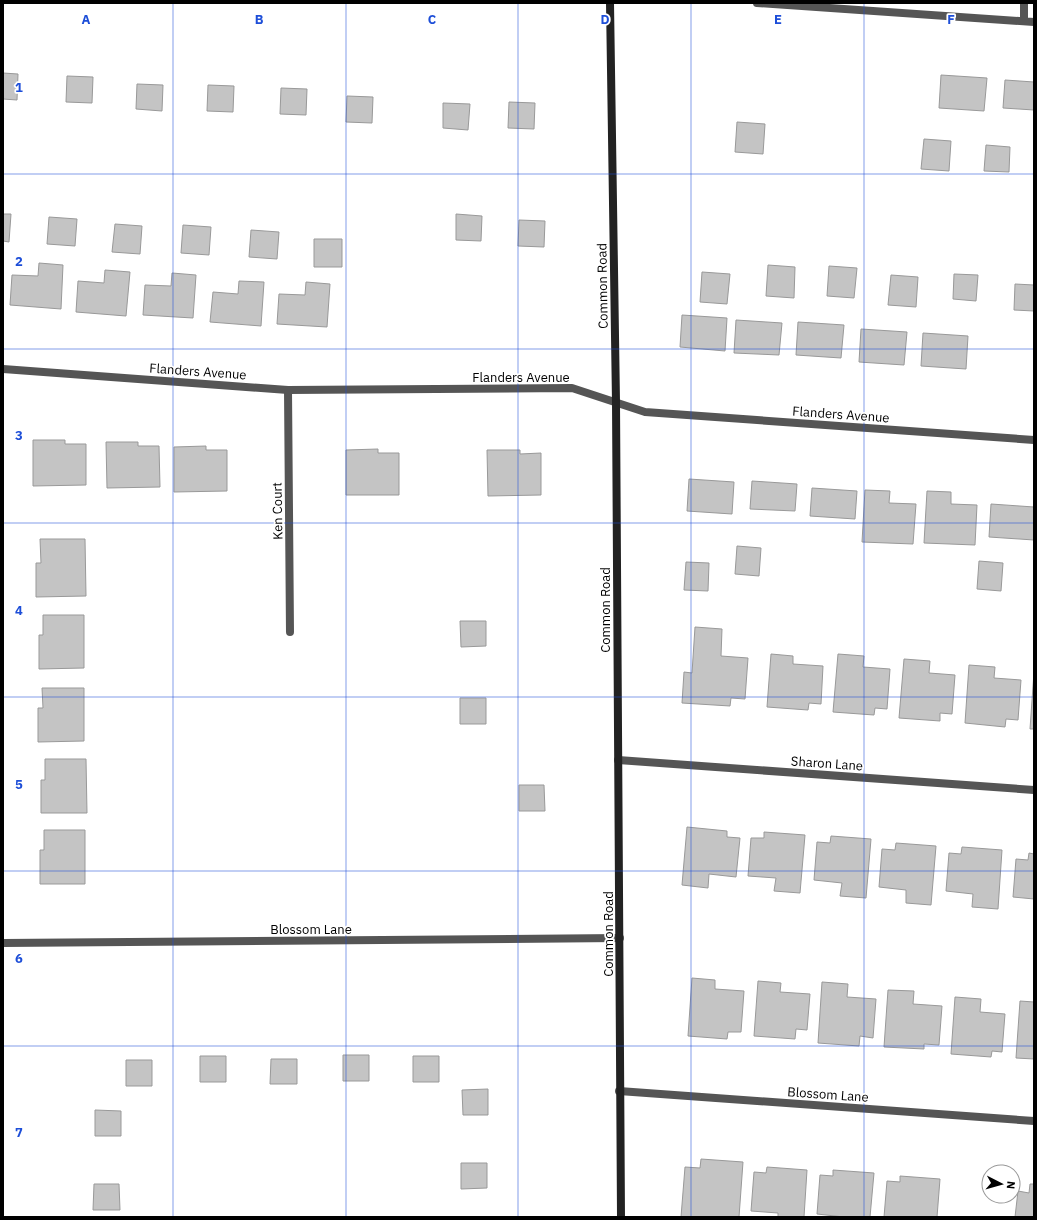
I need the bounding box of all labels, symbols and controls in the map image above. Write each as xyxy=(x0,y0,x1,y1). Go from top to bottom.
text: A xyxy=(82,11,91,28)
text: B xyxy=(255,11,264,28)
text: C xyxy=(428,11,437,28)
text: D xyxy=(600,11,610,28)
text: E xyxy=(774,11,782,28)
text: F xyxy=(947,11,955,28)
text: 1 xyxy=(15,79,23,96)
street label: Common Road xyxy=(593,243,612,329)
text: 2 xyxy=(15,253,23,270)
street label: Flanders Avenue xyxy=(149,360,247,383)
street label: Flanders Avenue xyxy=(472,369,570,386)
street label: Flanders Avenue xyxy=(792,403,890,426)
text: 3 xyxy=(15,427,23,444)
street label: Ken Court xyxy=(268,482,287,540)
street label: Common Road xyxy=(597,567,614,653)
text: 4 xyxy=(15,602,23,619)
street label: Sharon Lane xyxy=(790,752,864,774)
text: 5 xyxy=(15,776,23,793)
street label: Common Road xyxy=(600,891,617,977)
street label: Blossom Lane xyxy=(270,921,352,938)
text: 6 xyxy=(15,950,23,967)
street label: Blossom Lane xyxy=(787,1083,869,1106)
text: 7 xyxy=(15,1124,23,1141)
north arrow xyxy=(981,1164,1021,1204)
text: N xyxy=(1004,1180,1018,1190)

